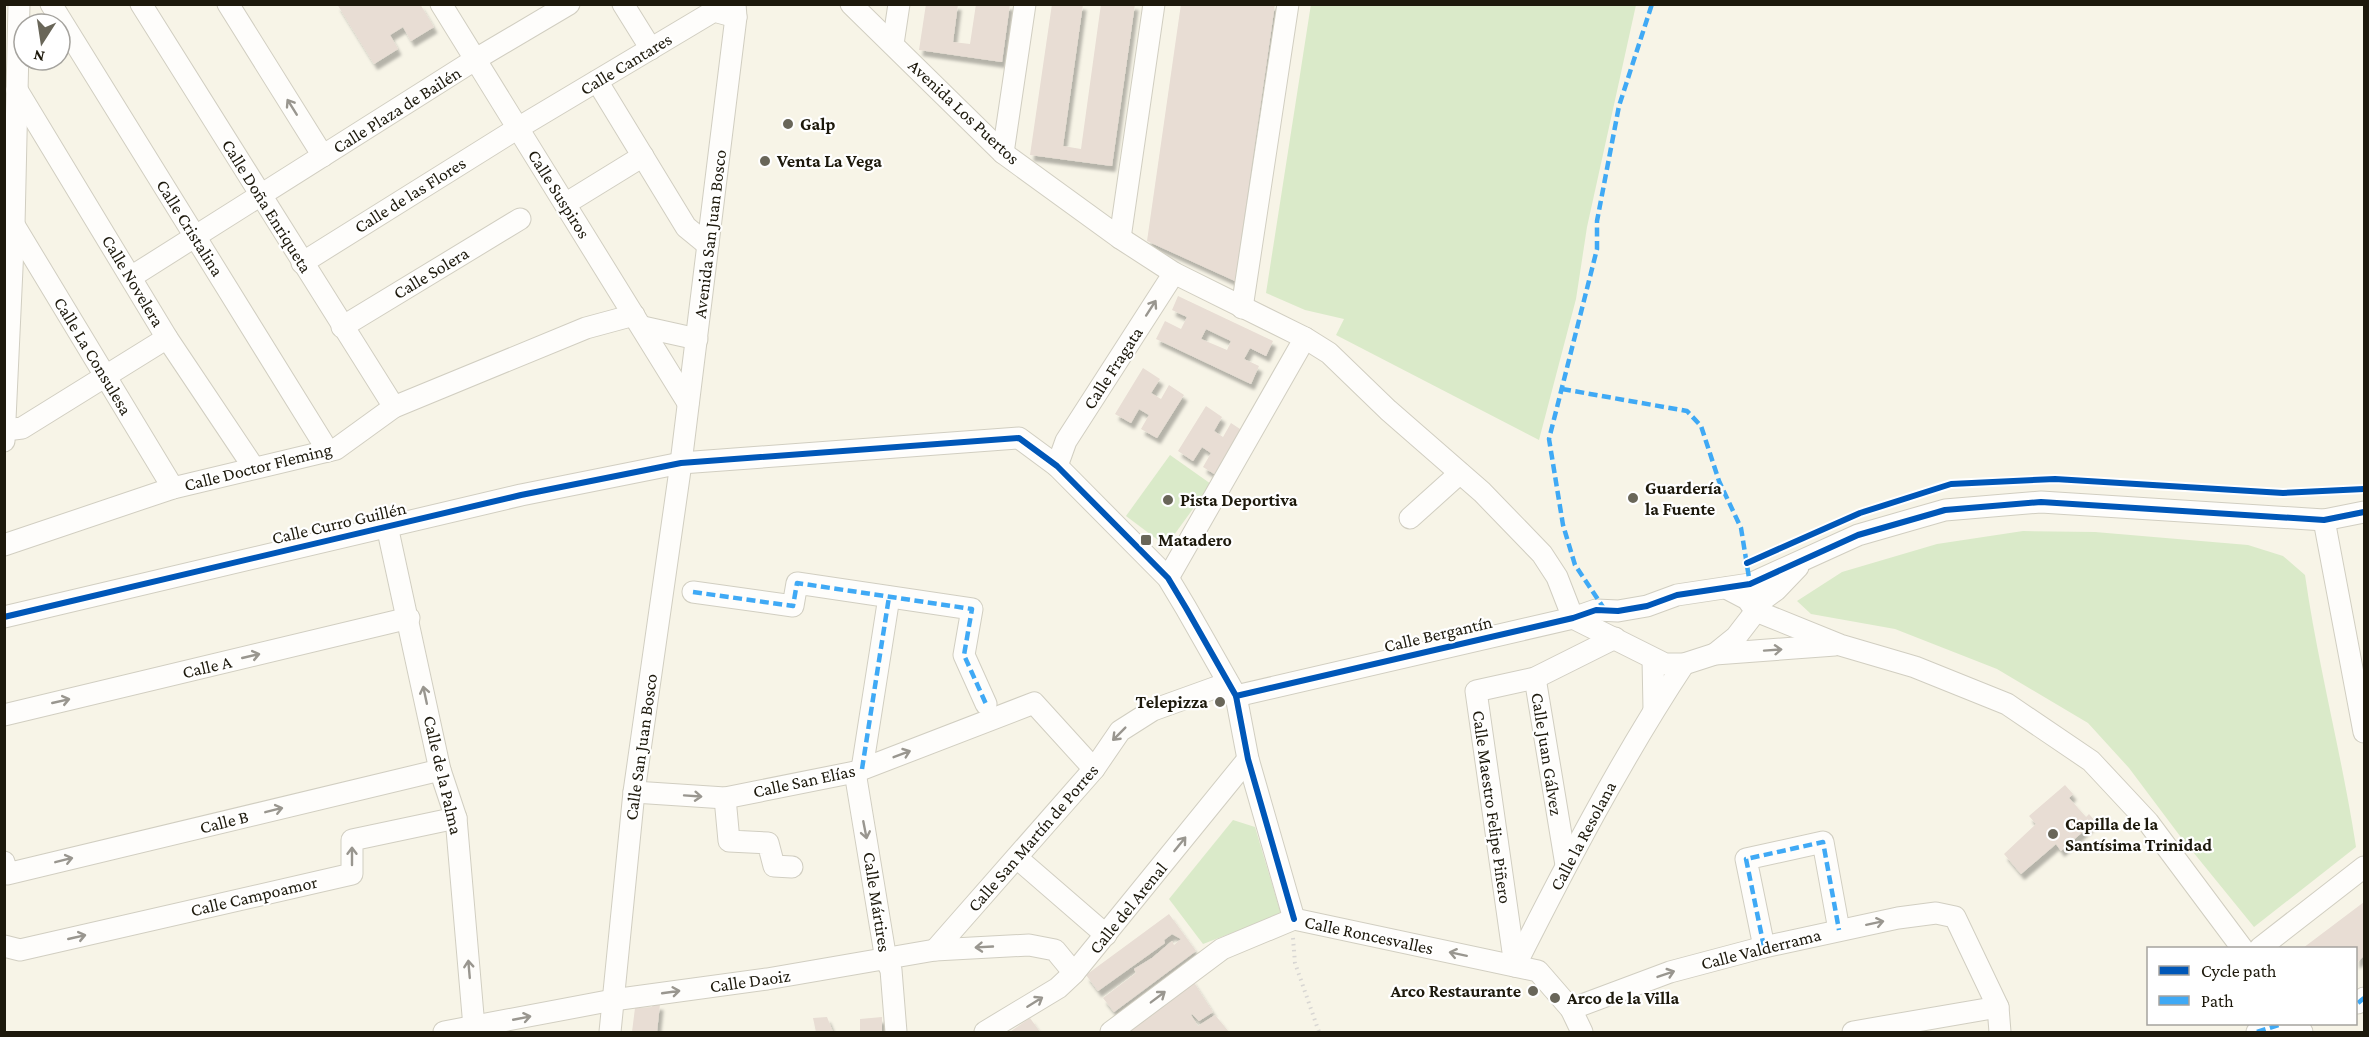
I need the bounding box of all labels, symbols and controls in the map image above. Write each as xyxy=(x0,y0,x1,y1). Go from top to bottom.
north arrow xyxy=(12,12,72,72)
street label: Calle Cantares xyxy=(577,29,675,99)
text: N xyxy=(32,47,46,66)
street label: Avenida Los Puertos xyxy=(904,55,1024,169)
street label: Calle Plaza de Bailén xyxy=(329,62,465,157)
one-way arrow xyxy=(286,99,298,116)
place label: Galp xyxy=(800,114,836,134)
marker: Galp xyxy=(781,117,795,131)
street label: Calle Doña Enriqueta xyxy=(218,136,316,276)
street label: Calle Suspiros xyxy=(524,146,594,242)
street label: Avenida San Juan Bosco xyxy=(690,148,730,319)
place label: Venta La Vega xyxy=(776,151,882,171)
street label: Calle de las Flores xyxy=(351,153,469,237)
marker: Venta La Vega xyxy=(758,154,772,168)
street label: Calle Cristalina xyxy=(152,176,228,280)
street label: Calle Novelera xyxy=(98,232,168,330)
street label: Calle Solera xyxy=(390,243,472,303)
street label: Calle La Consulesa xyxy=(50,293,136,419)
one-way arrow xyxy=(1145,299,1158,316)
street label: Calle Fragata xyxy=(1079,323,1147,413)
street label: Calle Doctor Fleming xyxy=(182,439,334,495)
place label: Guardería la Fuente xyxy=(1645,478,1722,519)
place label: Pista Deportiva xyxy=(1180,490,1298,510)
marker: Guardería la Fuente xyxy=(1626,491,1640,505)
marker: Pista Deportiva xyxy=(1161,493,1175,507)
street label: Calle Curro Guillén xyxy=(270,498,408,548)
place label: Matadero xyxy=(1158,530,1232,550)
marker: Matadero xyxy=(1139,533,1153,547)
street label: Calle Bergantín xyxy=(1382,612,1494,656)
one-way arrow xyxy=(1763,644,1783,655)
one-way arrow xyxy=(241,650,260,661)
street label: Calle A xyxy=(180,651,234,682)
street label: Calle San Juan Bosco xyxy=(621,672,661,822)
one-way arrow xyxy=(419,686,430,705)
street label: Calle Juan Gálvez xyxy=(1527,691,1567,817)
place label: Telepizza xyxy=(1136,692,1208,712)
one-way arrow xyxy=(52,695,71,707)
marker: Telepizza xyxy=(1213,695,1227,709)
street label: Calle Maestro Felipe Piñero xyxy=(1469,709,1515,905)
street label: Calle de la Palma xyxy=(420,714,466,836)
one-way arrow xyxy=(1112,727,1127,742)
one-way arrow xyxy=(893,747,911,758)
street label: Calle San Elías xyxy=(751,760,857,802)
street label: Calle San Martín de Porres xyxy=(964,760,1102,916)
street label: Calle la Resolana xyxy=(1546,778,1620,894)
one-way arrow xyxy=(682,791,702,802)
one-way arrow xyxy=(265,803,284,815)
street label: Calle B xyxy=(198,806,251,838)
place label: Capilla de la Santísima Trinidad xyxy=(2065,814,2212,855)
one-way arrow xyxy=(860,819,871,839)
marker: Capilla de la Santísima Trinidad xyxy=(2046,827,2060,841)
one-way arrow xyxy=(1173,836,1186,852)
one-way arrow xyxy=(346,847,358,867)
street label: Calle Mártires xyxy=(859,851,895,953)
one-way arrow xyxy=(55,854,74,866)
street label: Calle del Arenal xyxy=(1085,858,1171,958)
street label: Calle Campoamor xyxy=(189,872,320,920)
street label: Calle Roncesvalles xyxy=(1303,912,1435,958)
one-way arrow xyxy=(1866,916,1885,928)
street label: Calle Valderrama xyxy=(1699,924,1823,974)
one-way arrow xyxy=(66,931,86,942)
one-way arrow xyxy=(975,942,995,953)
legend xyxy=(2147,947,2357,1025)
one-way arrow xyxy=(1449,948,1468,959)
one-way arrow xyxy=(463,960,474,980)
text: Cycle path xyxy=(2201,961,2277,981)
street label: Calle Daoiz xyxy=(708,965,792,997)
one-way arrow xyxy=(1656,968,1675,979)
place label: Arco Restaurante xyxy=(1389,981,1521,1001)
marker: Arco Restaurante xyxy=(1526,984,1540,998)
one-way arrow xyxy=(661,987,681,998)
place label: Arco de la Villa xyxy=(1566,988,1679,1008)
one-way arrow xyxy=(1149,991,1165,1004)
marker: Arco de la Villa xyxy=(1548,991,1562,1005)
text: Path xyxy=(2201,991,2234,1011)
one-way arrow xyxy=(1026,995,1043,1007)
one-way arrow xyxy=(512,1012,532,1023)

